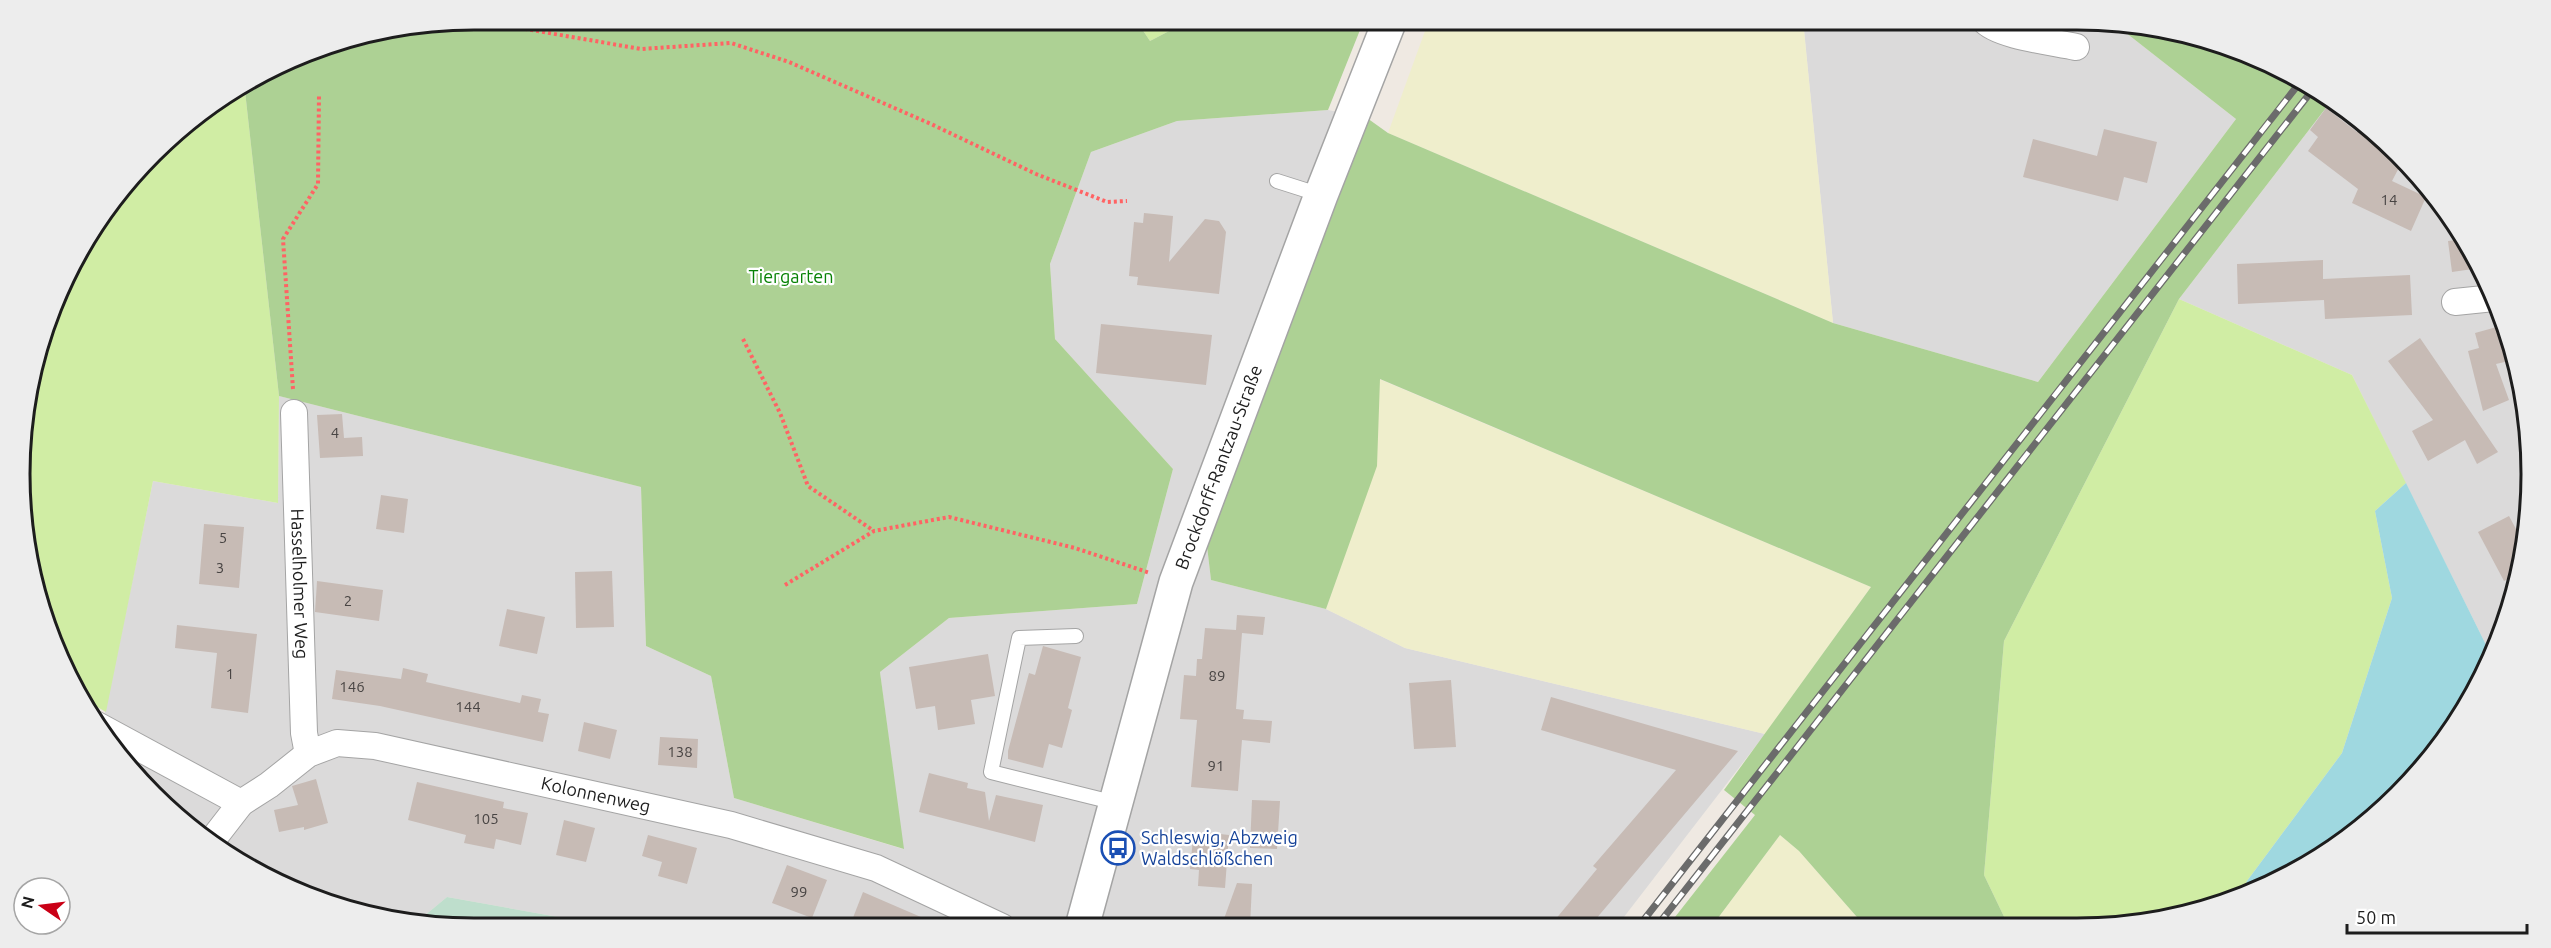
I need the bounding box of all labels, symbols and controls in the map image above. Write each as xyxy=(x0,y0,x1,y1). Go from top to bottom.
house number: 14 xyxy=(2381,191,2397,208)
park label: Tiergarten xyxy=(748,266,834,286)
street label: Brockdorff-Rantzau-Straße xyxy=(1171,362,1265,572)
house number: 4 xyxy=(331,424,339,441)
street label: Hasselholmer Weg xyxy=(288,508,313,660)
house number: 5 xyxy=(219,529,227,546)
house number: 3 xyxy=(216,559,224,576)
house number: 2 xyxy=(344,592,352,609)
house number: 1 xyxy=(226,665,234,682)
house number: 89 xyxy=(1209,667,1225,684)
house number: 146 xyxy=(339,678,365,695)
house number: 144 xyxy=(455,698,481,715)
house number: 138 xyxy=(667,743,693,760)
house number: 91 xyxy=(1208,757,1224,774)
street label: Kolonnenweg xyxy=(539,772,653,816)
house number: 105 xyxy=(473,810,499,827)
place label: Schleswig, Abzweig Waldschlößchen xyxy=(1141,827,1298,868)
bus stop icon: Schleswig, Abzweig Waldschlößchen xyxy=(1100,830,1136,866)
north arrow xyxy=(12,876,72,936)
house number: 99 xyxy=(791,883,807,900)
text: N xyxy=(17,894,38,910)
scale bar xyxy=(2347,897,2527,935)
text: 50 m xyxy=(2356,907,2396,927)

